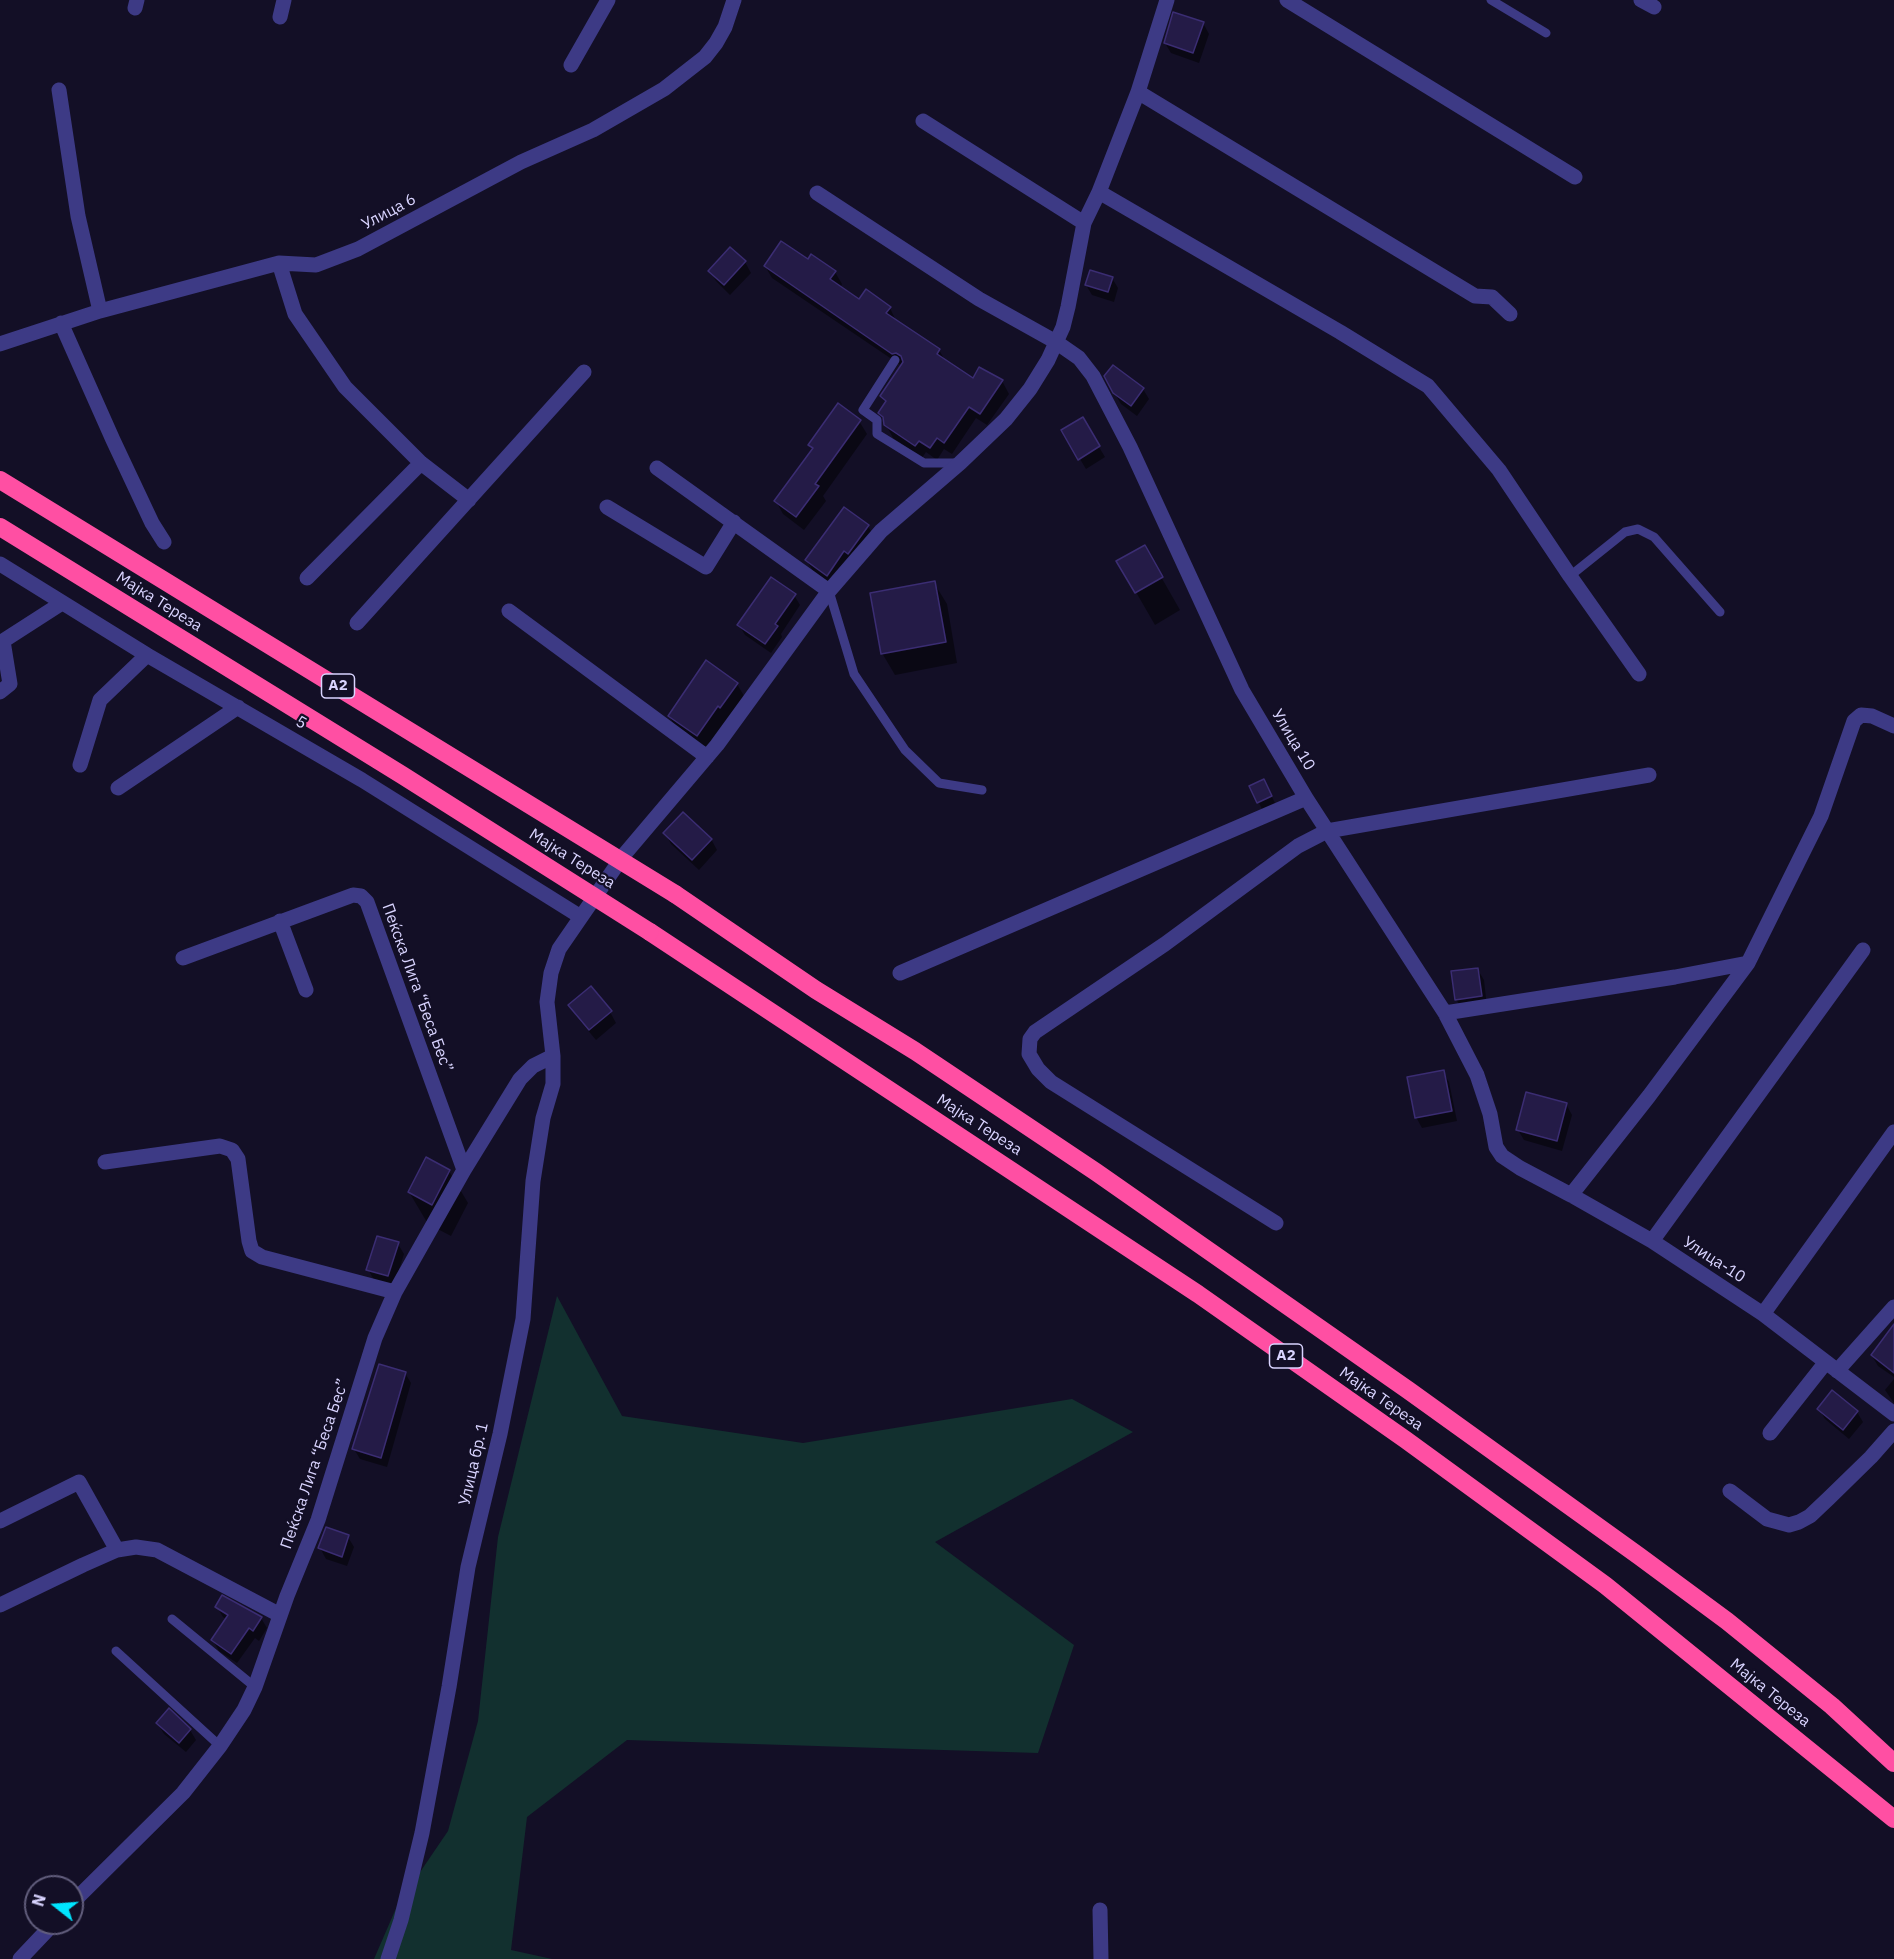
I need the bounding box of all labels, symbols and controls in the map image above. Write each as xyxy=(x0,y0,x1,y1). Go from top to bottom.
street label: Улица 6 xyxy=(359,190,419,234)
street label: Мајка Тереза xyxy=(112,568,206,636)
road number: A2 xyxy=(322,674,354,698)
street label: Улица 10 xyxy=(1267,706,1319,774)
street label: 5 xyxy=(292,712,310,734)
street label: Мајка Тереза xyxy=(525,825,619,893)
street label: Пеќска Лига “Беса Бес” xyxy=(377,901,457,1075)
street label: Мајка Тереза xyxy=(933,1090,1025,1160)
street label: Улица-10 xyxy=(1679,1233,1749,1287)
road number: A2 xyxy=(1270,1344,1302,1368)
street label: Мајка Тереза xyxy=(1335,1363,1427,1435)
street label: Пеќска Лига “Беса Бес” xyxy=(277,1376,353,1552)
street label: Улица бр. 1 xyxy=(455,1421,493,1507)
street label: Мајка Тереза xyxy=(1726,1655,1814,1731)
north arrow xyxy=(24,1875,84,1935)
text: N xyxy=(27,1892,50,1909)

